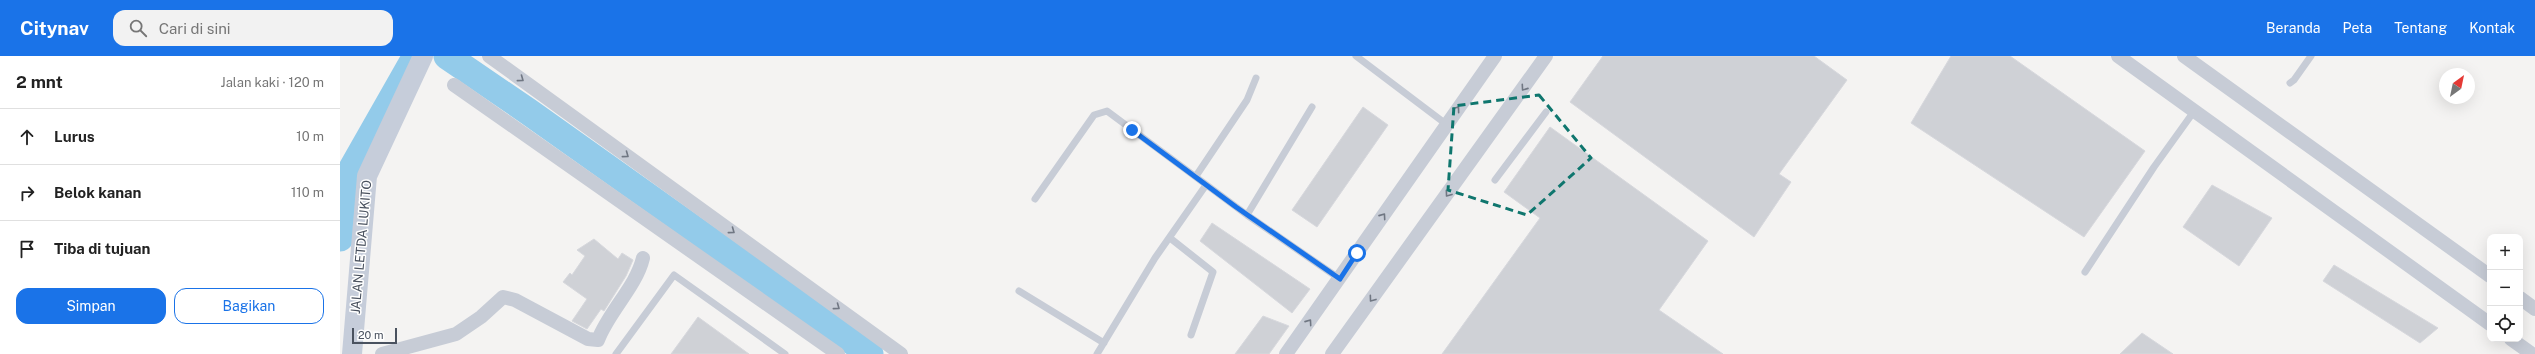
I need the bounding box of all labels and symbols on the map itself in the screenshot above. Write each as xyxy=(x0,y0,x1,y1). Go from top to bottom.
north arrow xyxy=(2439,68,2475,104)
one-way arrow xyxy=(517,74,524,82)
one-way arrow xyxy=(1521,84,1529,91)
one-way arrow xyxy=(1452,106,1460,113)
route end xyxy=(1123,121,1141,139)
one-way arrow xyxy=(622,150,629,157)
street label: JALAN LETDA LUKITO xyxy=(348,179,374,315)
one-way arrow xyxy=(1446,189,1453,196)
one-way arrow xyxy=(1378,213,1385,220)
one-way arrow xyxy=(727,226,734,233)
route start xyxy=(1348,244,1366,262)
one-way arrow xyxy=(1369,295,1377,302)
one-way arrow xyxy=(833,302,840,310)
one-way arrow xyxy=(1304,320,1311,327)
scale bar xyxy=(352,326,397,345)

